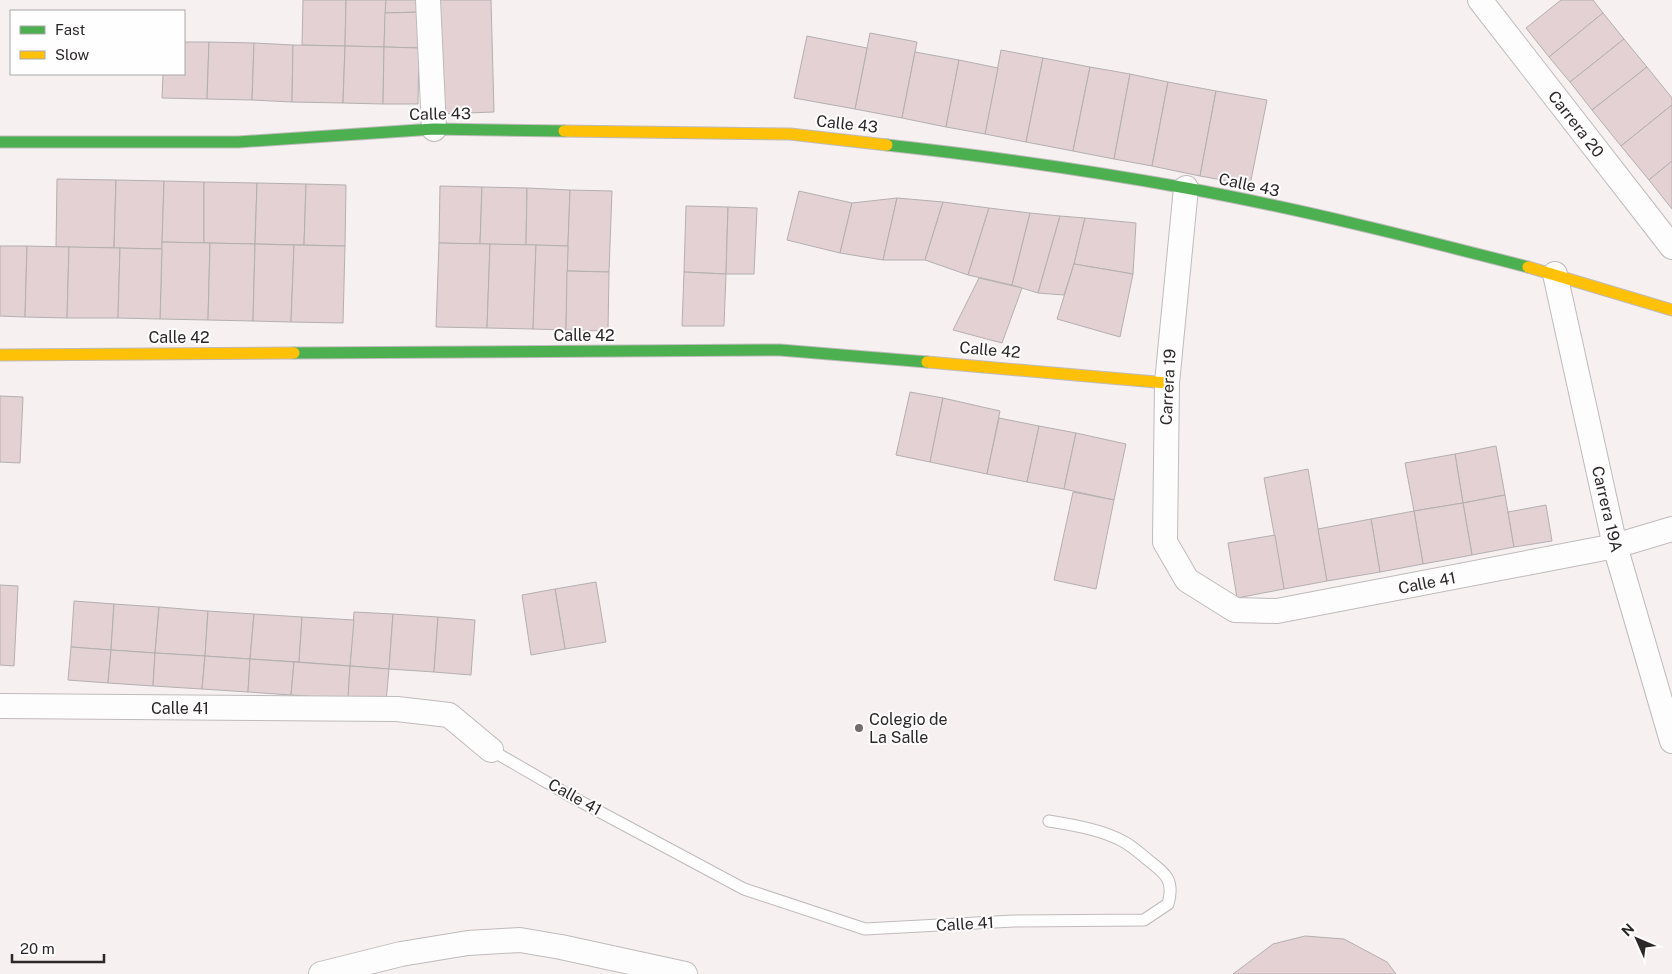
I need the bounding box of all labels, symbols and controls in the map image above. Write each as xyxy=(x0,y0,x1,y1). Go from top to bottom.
legend xyxy=(10,10,185,75)
text: Fast xyxy=(55,21,85,38)
text: Slow xyxy=(55,46,90,63)
street label: Carrera 20 xyxy=(1544,87,1608,161)
street label: Calle 43 xyxy=(409,104,471,124)
street label: Calle 43 xyxy=(815,111,879,137)
street label: Calle 43 xyxy=(1217,169,1281,201)
street label: Calle 42 xyxy=(553,326,615,345)
street label: Calle 42 xyxy=(148,328,210,347)
street label: Calle 42 xyxy=(959,338,1021,362)
street label: Carrera 19 xyxy=(1157,348,1179,426)
street label: Carrera 19A xyxy=(1588,464,1626,554)
street label: Calle 41 xyxy=(1397,568,1457,598)
street label: Calle 41 xyxy=(151,699,209,718)
place label: Colegio de La Salle xyxy=(869,710,948,747)
marker: Colegio de La Salle xyxy=(853,722,865,734)
street label: Calle 41 xyxy=(545,775,605,819)
street label: Calle 41 xyxy=(935,913,995,935)
north arrow xyxy=(1612,914,1662,964)
text: N xyxy=(1618,920,1637,939)
scale bar xyxy=(12,932,105,964)
text: 20 m xyxy=(20,940,55,957)

